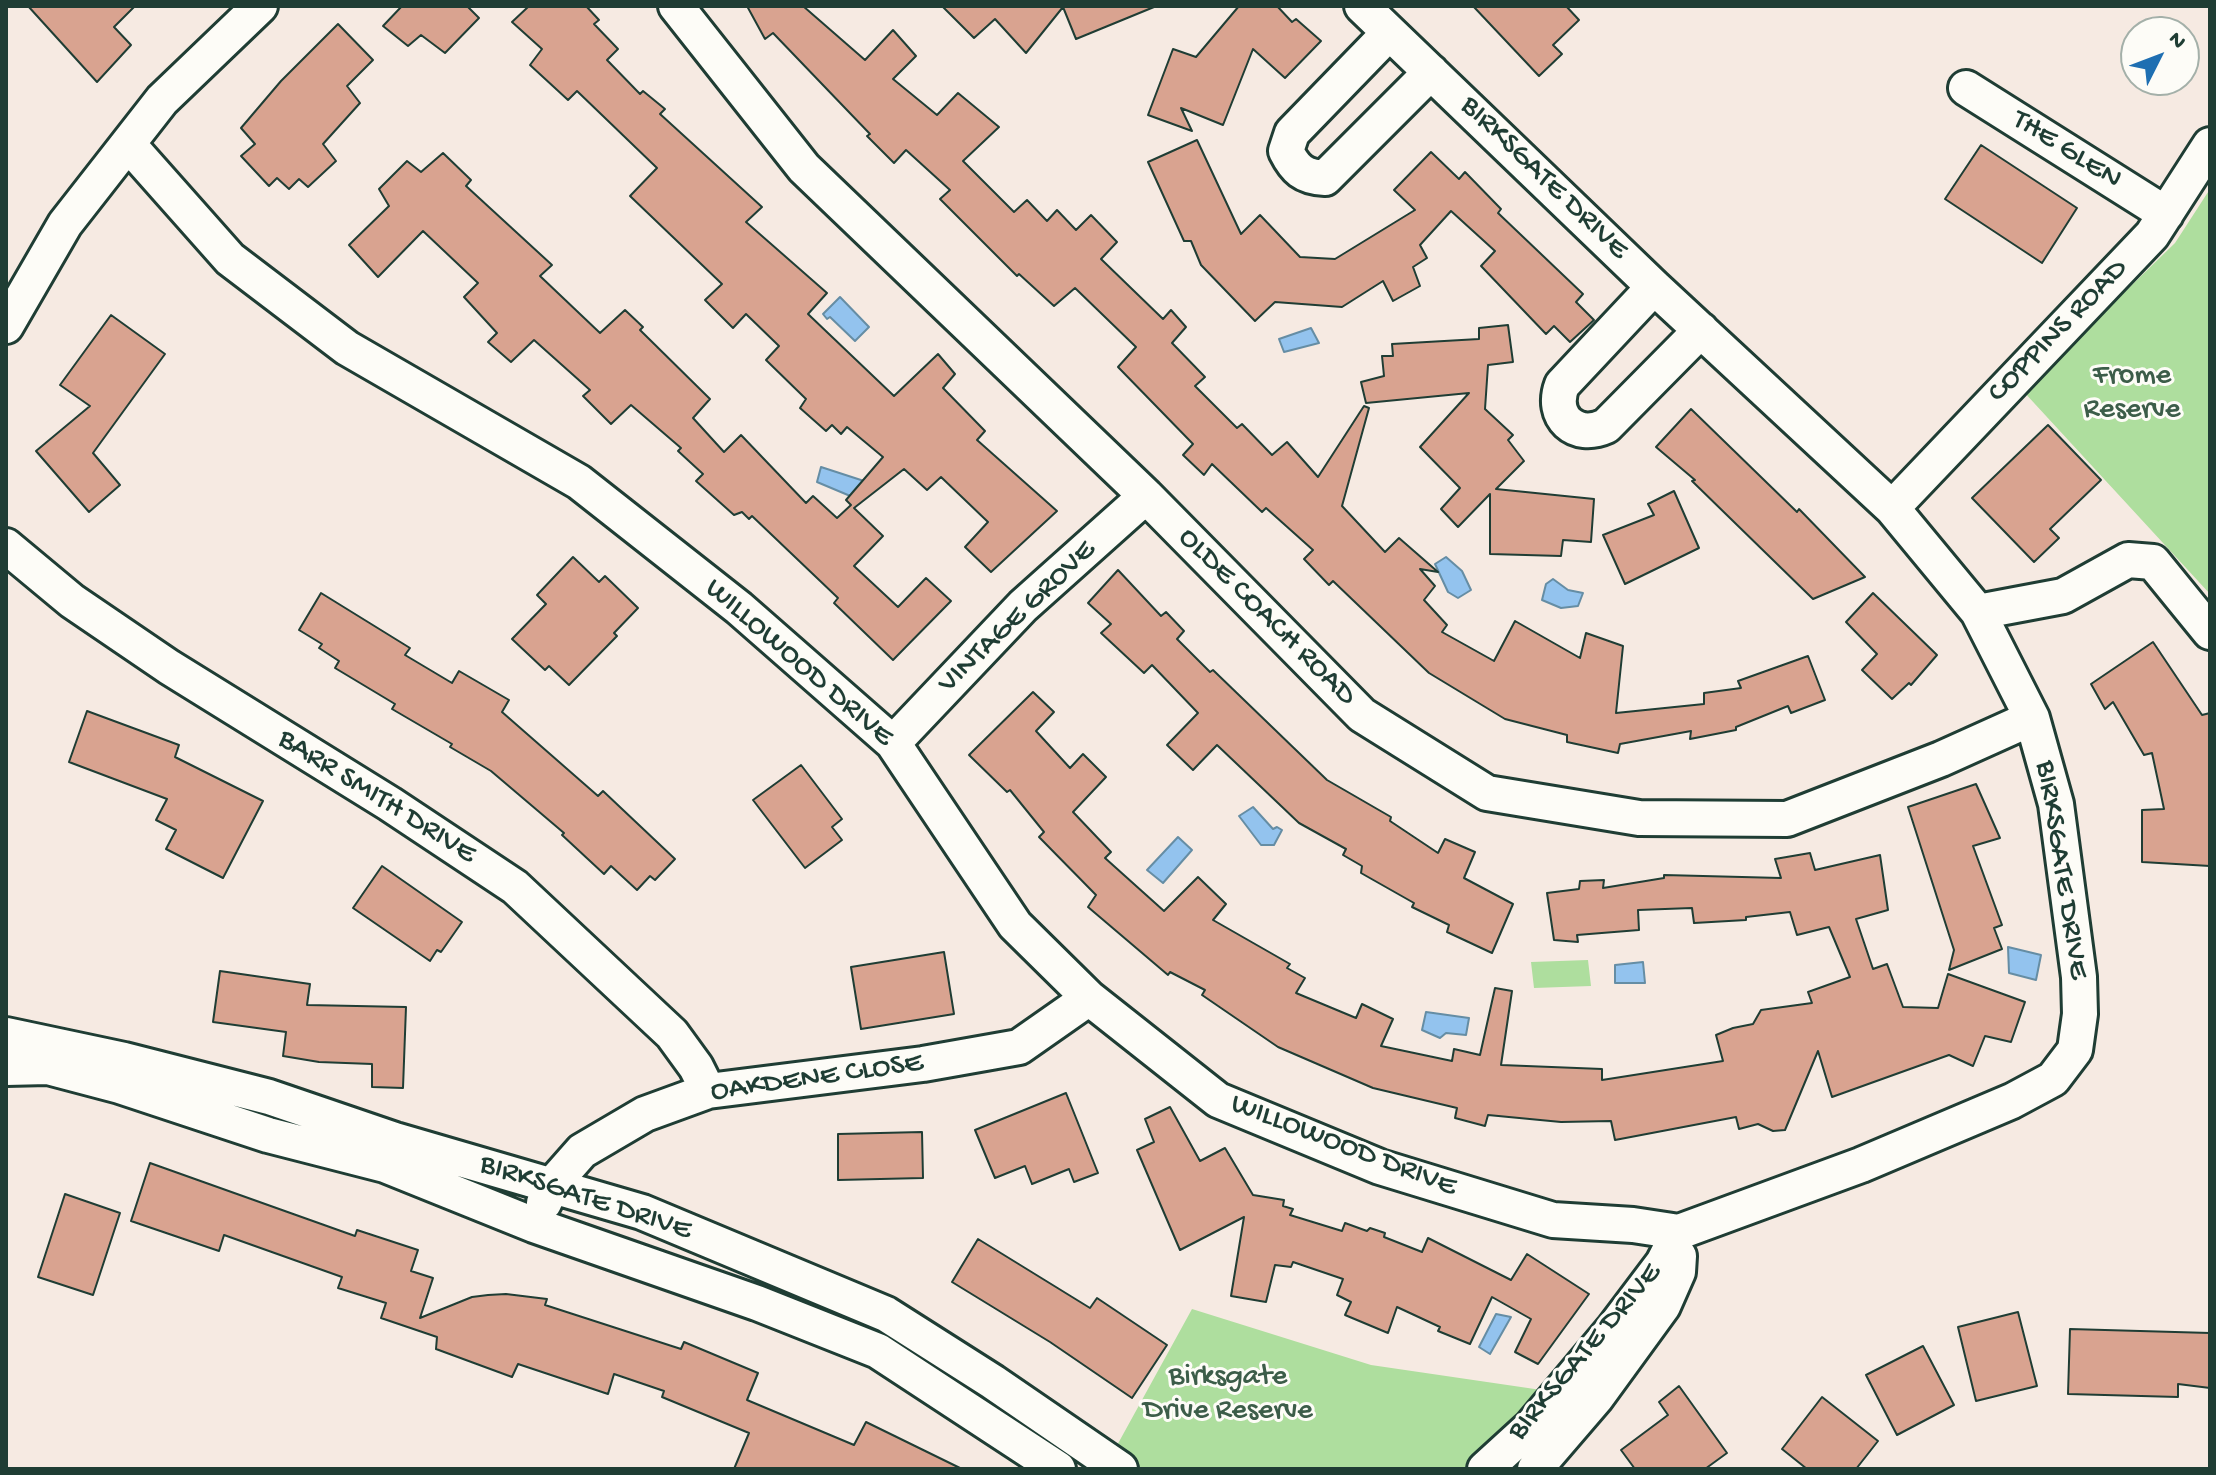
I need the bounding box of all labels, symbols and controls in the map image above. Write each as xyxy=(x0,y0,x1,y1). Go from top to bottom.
north arrow xyxy=(2120,16,2200,96)
text: N xyxy=(2162,27,2191,55)
street label: BIRKSGATE DRIVE xyxy=(1451,89,1635,269)
street label: THE GLEN xyxy=(2004,103,2128,199)
street label: COPPINS ROAD xyxy=(1981,253,2137,411)
park label: Frome Reserve xyxy=(2083,359,2181,430)
street label: OLDE COACH ROAD xyxy=(1169,521,1363,715)
street label: VINTAGE GROVE xyxy=(932,534,1104,702)
street label: WILLOWOOD DRIVE xyxy=(696,572,900,756)
street label: BARR SMITH DRIVE xyxy=(270,723,482,873)
street label: BIRKSGATE DRIVE xyxy=(2025,758,2095,982)
street label: OAKDENE CLOSE xyxy=(709,1046,925,1112)
street label: WILLOWOOD DRIVE xyxy=(1225,1087,1461,1207)
street label: BIRKSGATE DRIVE xyxy=(475,1148,695,1250)
street label: BIRKSGATE DRIVE xyxy=(1501,1257,1671,1449)
park label: Birksgate Drive Reserve xyxy=(1143,1360,1313,1430)

